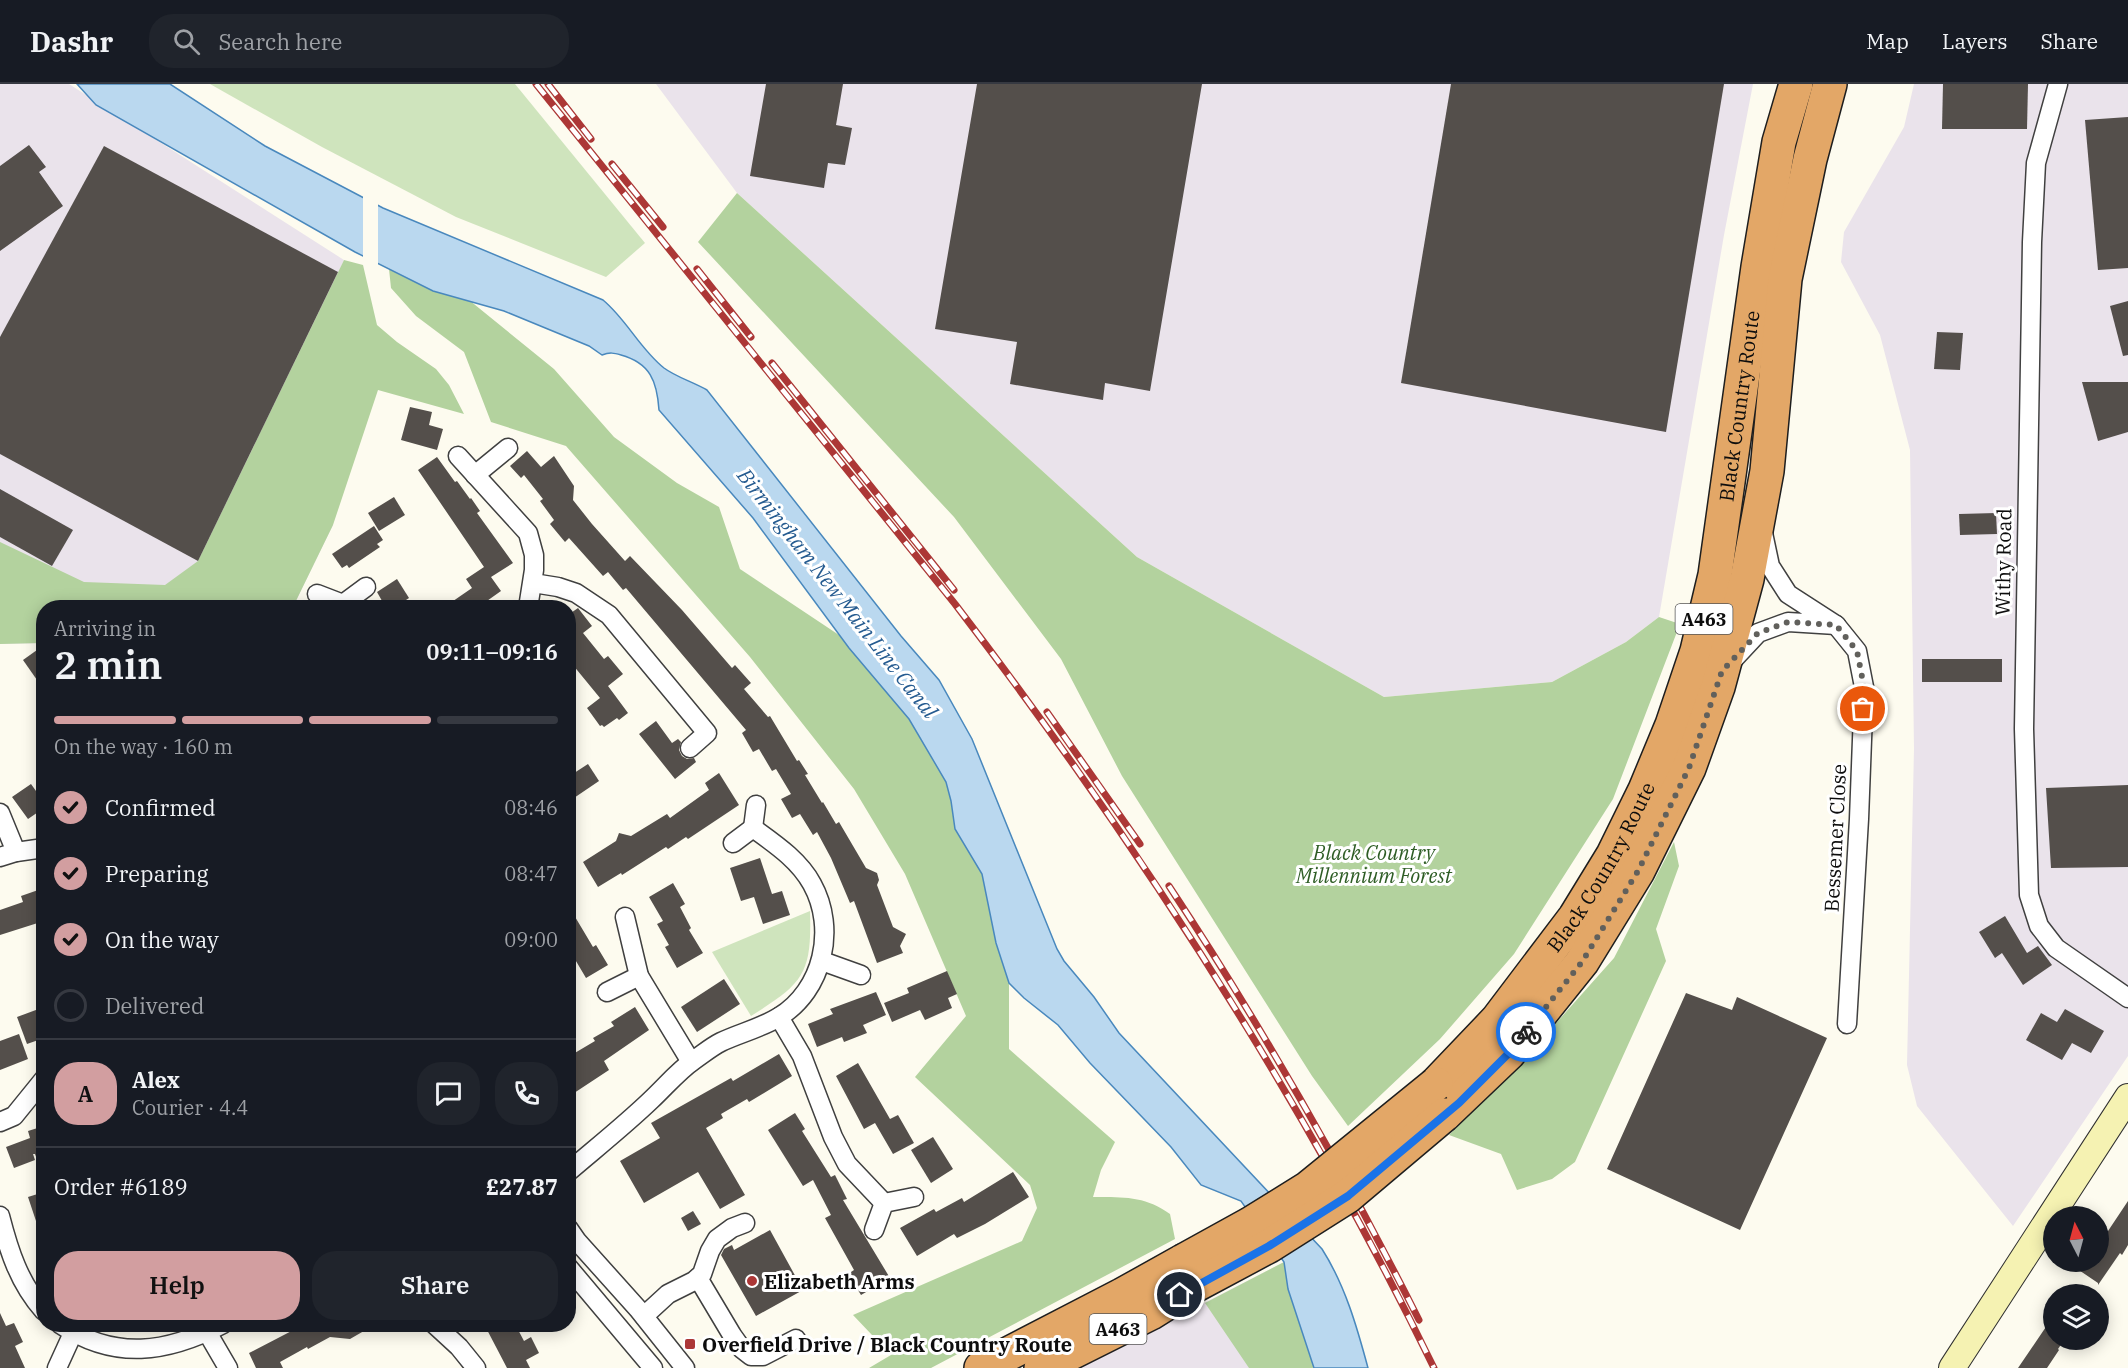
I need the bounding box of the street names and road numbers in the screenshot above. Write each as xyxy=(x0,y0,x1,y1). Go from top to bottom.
street label: Black Country Route xyxy=(1712,309,1765,503)
street label: Withy Road xyxy=(1989,508,2017,616)
road number: A463 xyxy=(1676,604,1732,634)
street label: Bessemer Close xyxy=(1818,763,1852,913)
street label: Black Country Route xyxy=(1540,778,1660,957)
road number: A463 xyxy=(1090,1314,1146,1344)

